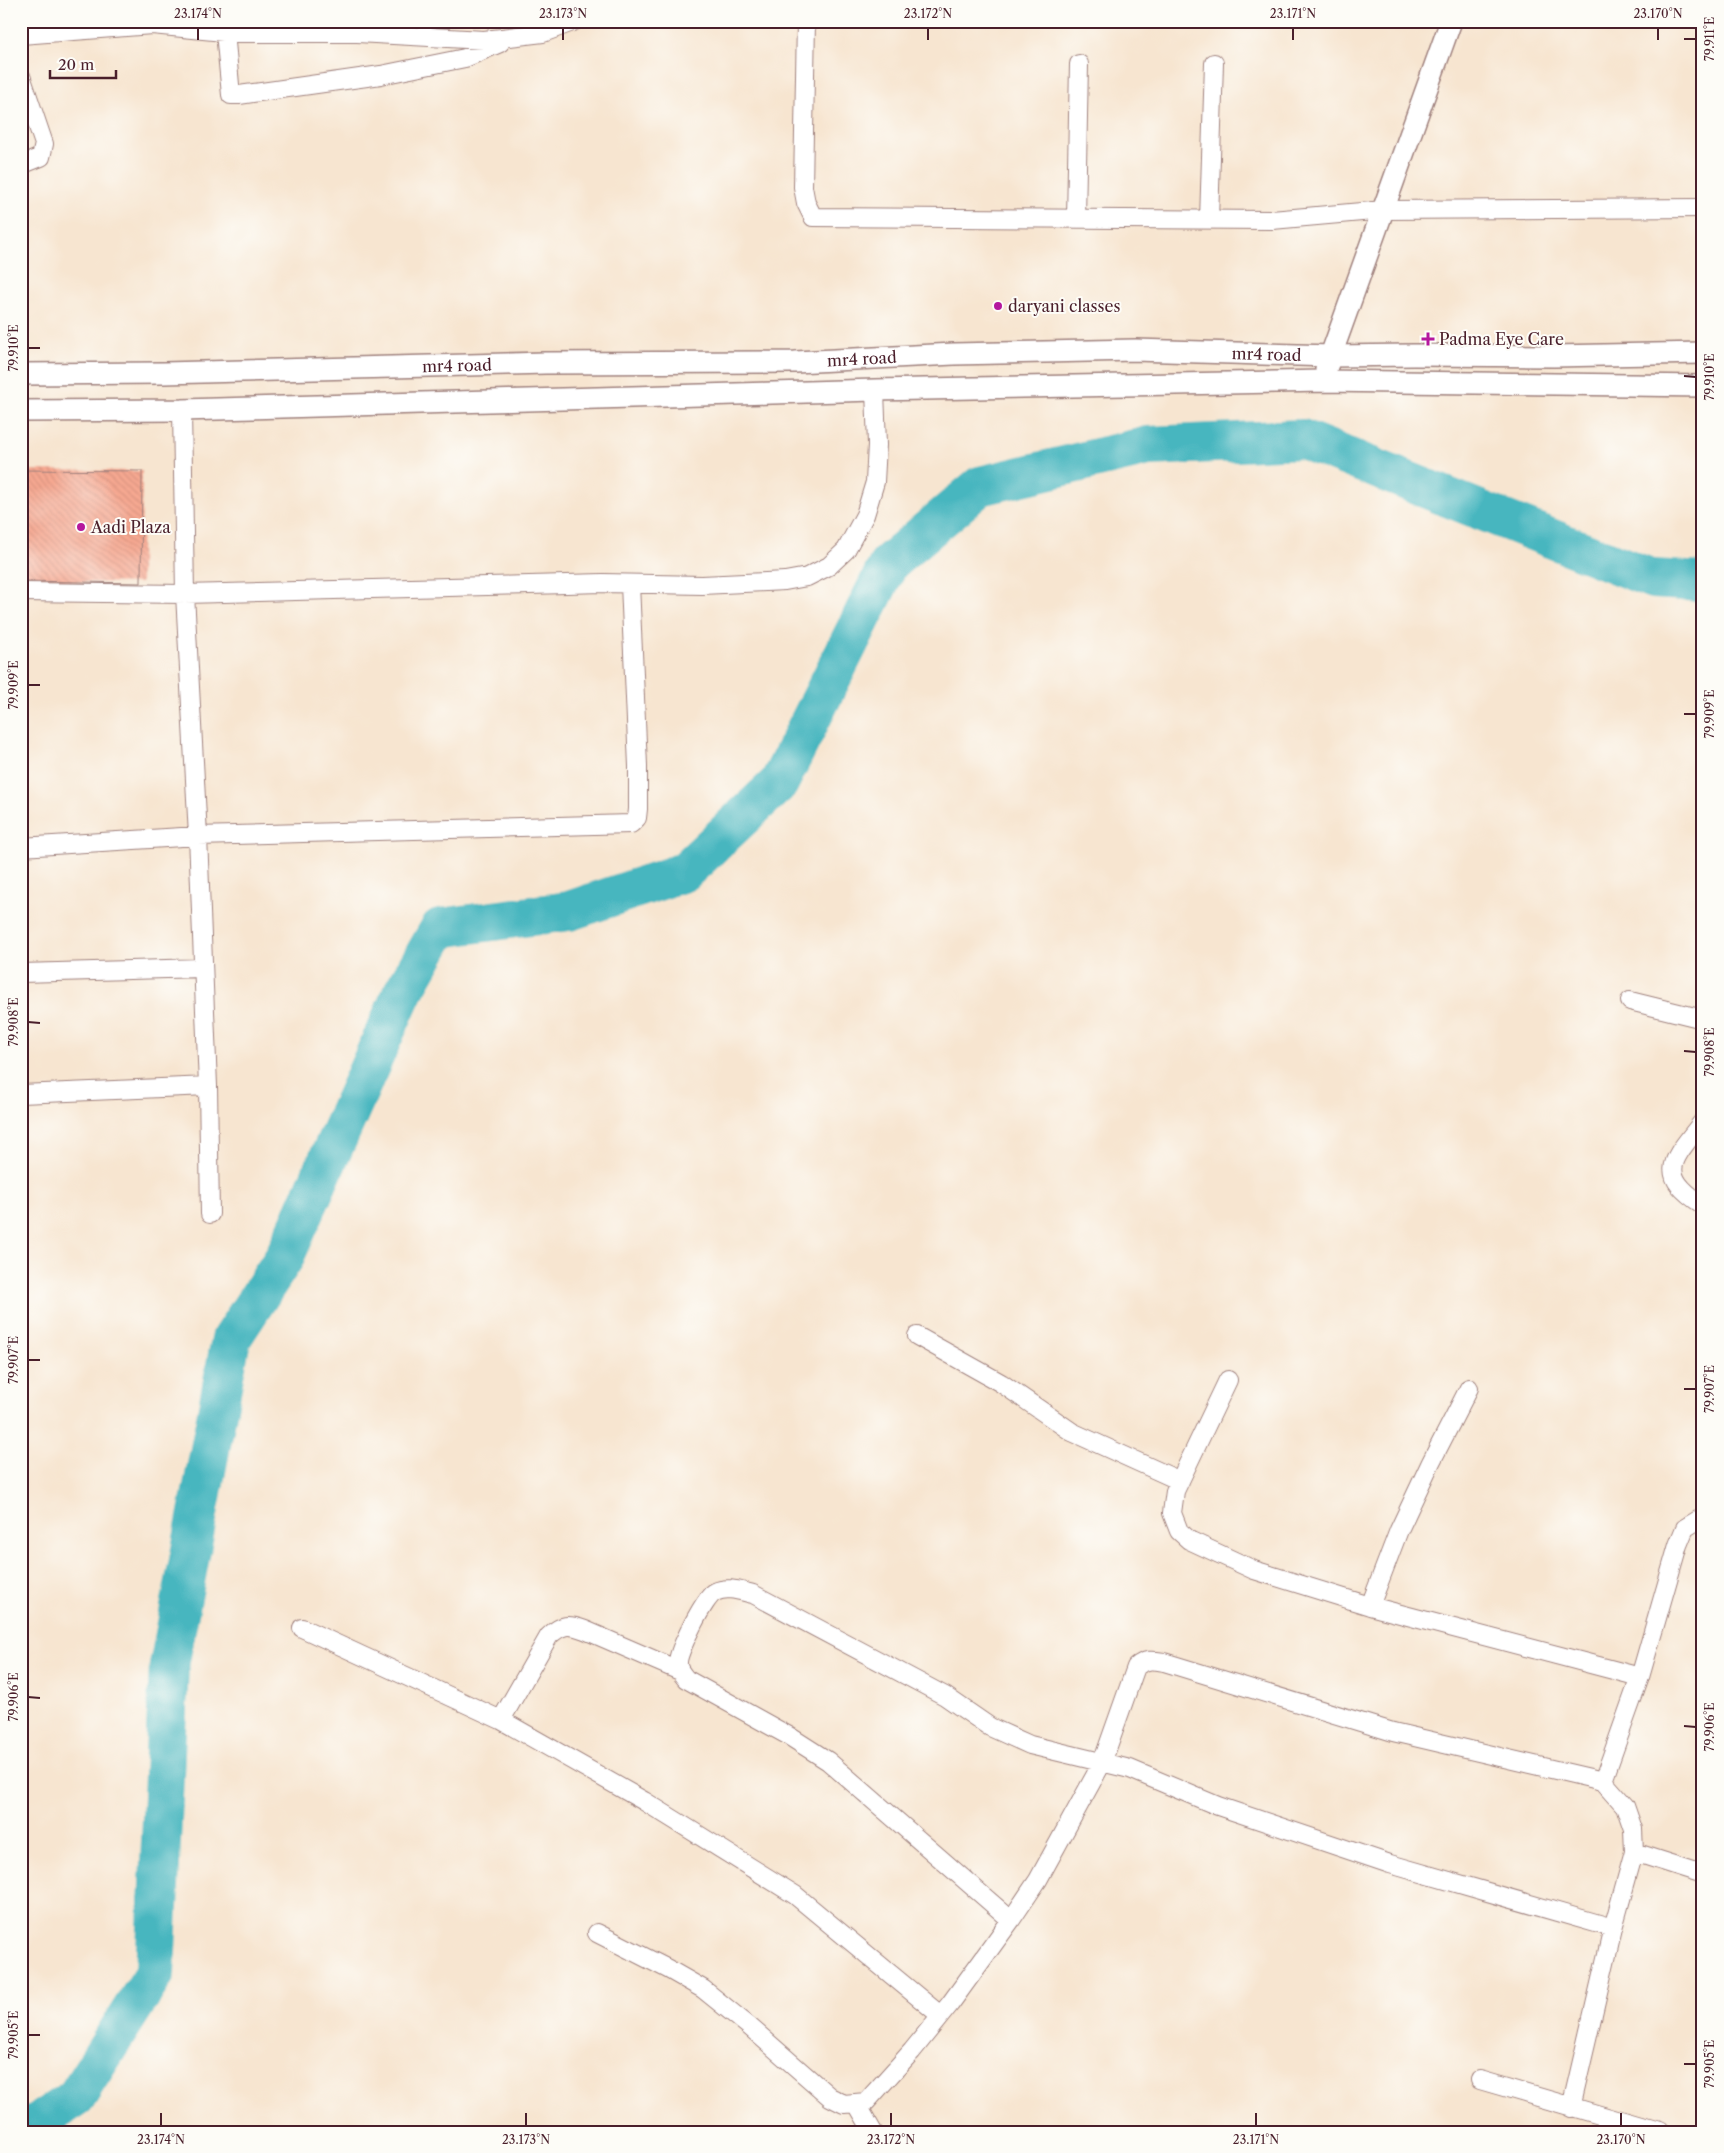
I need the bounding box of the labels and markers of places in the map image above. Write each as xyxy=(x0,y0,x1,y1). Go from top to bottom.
place label: daryani classes xyxy=(1008,296,1120,316)
marker: daryani classes xyxy=(992,300,1004,312)
place label: Padma Eye Care xyxy=(1439,329,1564,349)
marker: Padma Eye Care xyxy=(1421,332,1435,346)
place label: Aadi Plaza xyxy=(90,517,171,537)
marker: Aadi Plaza xyxy=(75,521,87,533)

